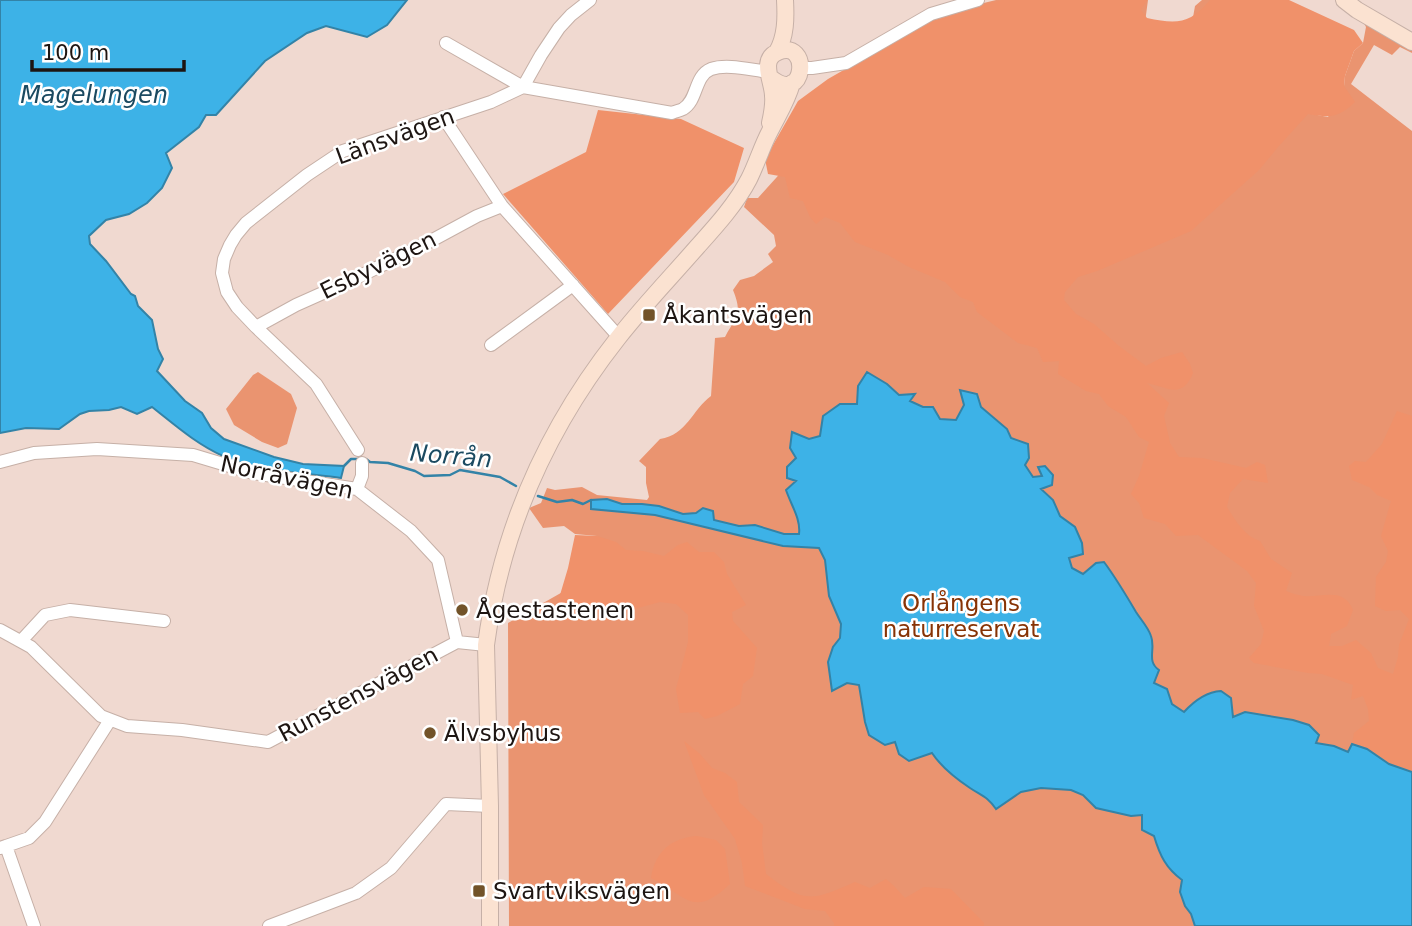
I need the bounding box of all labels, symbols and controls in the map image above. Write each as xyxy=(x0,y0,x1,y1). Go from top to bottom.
scale bar xyxy=(32,28,184,72)
text: 100 m xyxy=(42,41,109,65)
water label: Magelungen xyxy=(20,81,168,109)
street label: Länsvägen xyxy=(332,102,458,170)
street label: Esbyvägen xyxy=(316,226,440,304)
place label: Åkantsvägen xyxy=(663,301,812,328)
marker: Åkantsvägen xyxy=(641,307,657,323)
water label: Norrån xyxy=(409,437,493,474)
street label: Norråvägen xyxy=(218,449,356,504)
park label: Orlångens naturreservat xyxy=(883,589,1039,642)
place label: Ågestastenen xyxy=(476,596,634,623)
marker: Ågestastenen xyxy=(454,602,470,618)
street label: Runstensvägen xyxy=(274,641,442,747)
place label: Älvsbyhus xyxy=(444,719,561,746)
marker: Älvsbyhus xyxy=(422,725,438,741)
place label: Svartviksvägen xyxy=(493,878,670,904)
marker: Svartviksvägen xyxy=(471,883,487,899)

